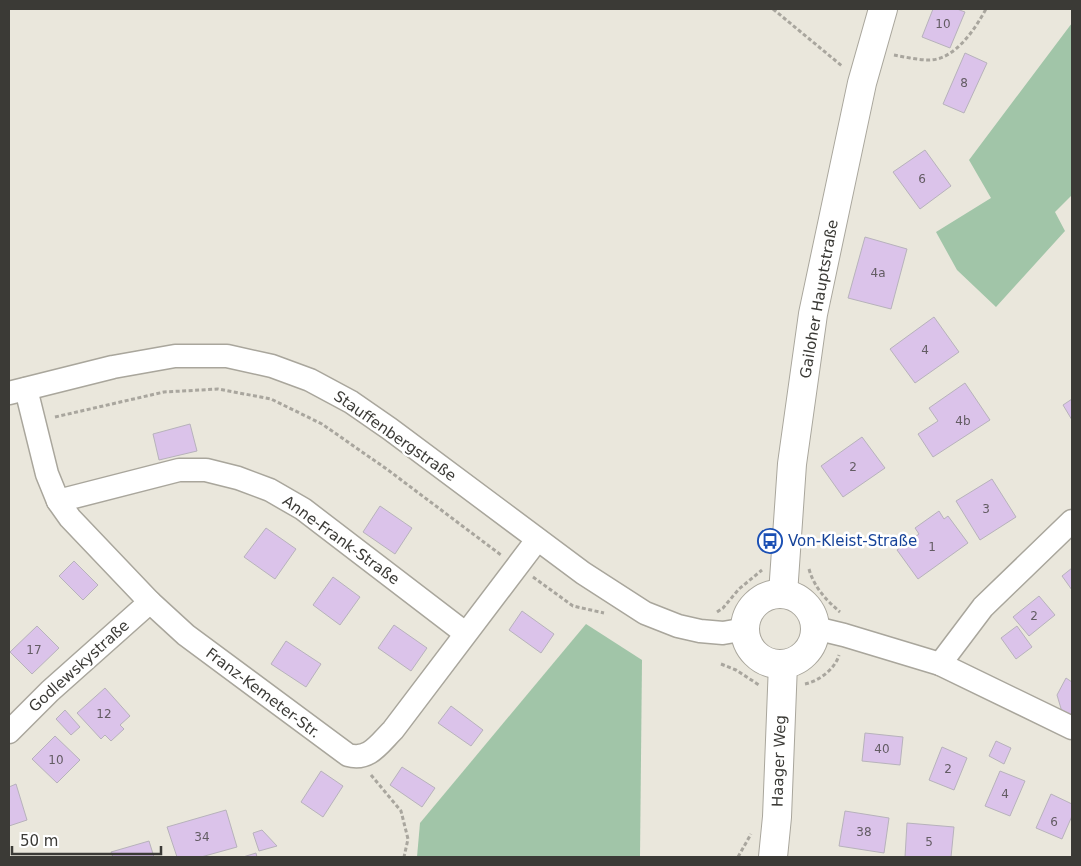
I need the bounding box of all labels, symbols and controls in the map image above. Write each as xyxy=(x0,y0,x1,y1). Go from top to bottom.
house number: 10 xyxy=(935,17,951,31)
house number: 8 xyxy=(960,76,968,90)
house number: 6 xyxy=(918,172,926,186)
street label: Gailoher Hauptstraße xyxy=(796,218,842,380)
house number: 4a xyxy=(871,266,886,280)
house number: 4 xyxy=(921,343,929,357)
street label: Stauffenbergstraße xyxy=(330,387,460,485)
house number: 4b xyxy=(955,414,971,428)
house number: 2 xyxy=(849,460,857,474)
street label: Anne-Frank-Straße xyxy=(279,492,403,588)
house number: 3 xyxy=(982,502,990,516)
bus stop icon: Von-Kleist-Straße xyxy=(757,528,783,554)
place label: Von-Kleist-Straße xyxy=(788,532,917,550)
house number: 1 xyxy=(928,540,936,554)
house number: 2 xyxy=(1030,609,1038,623)
street label: Godlewskystraße xyxy=(25,616,133,716)
house number: 17 xyxy=(26,643,42,657)
street label: Franz-Kemeter-Str. xyxy=(202,644,324,742)
house number: 12 xyxy=(96,707,112,721)
street label: Haager Weg xyxy=(768,715,790,807)
house number: 40 xyxy=(874,742,890,756)
house number: 10 xyxy=(48,753,64,767)
house number: 2 xyxy=(944,762,952,776)
house number: 4 xyxy=(1001,787,1009,801)
house number: 6 xyxy=(1050,815,1058,829)
scale bar xyxy=(12,824,161,856)
house number: 38 xyxy=(856,825,872,839)
house number: 34 xyxy=(194,830,210,844)
text: 50 m xyxy=(20,832,58,850)
house number: 5 xyxy=(925,835,933,849)

